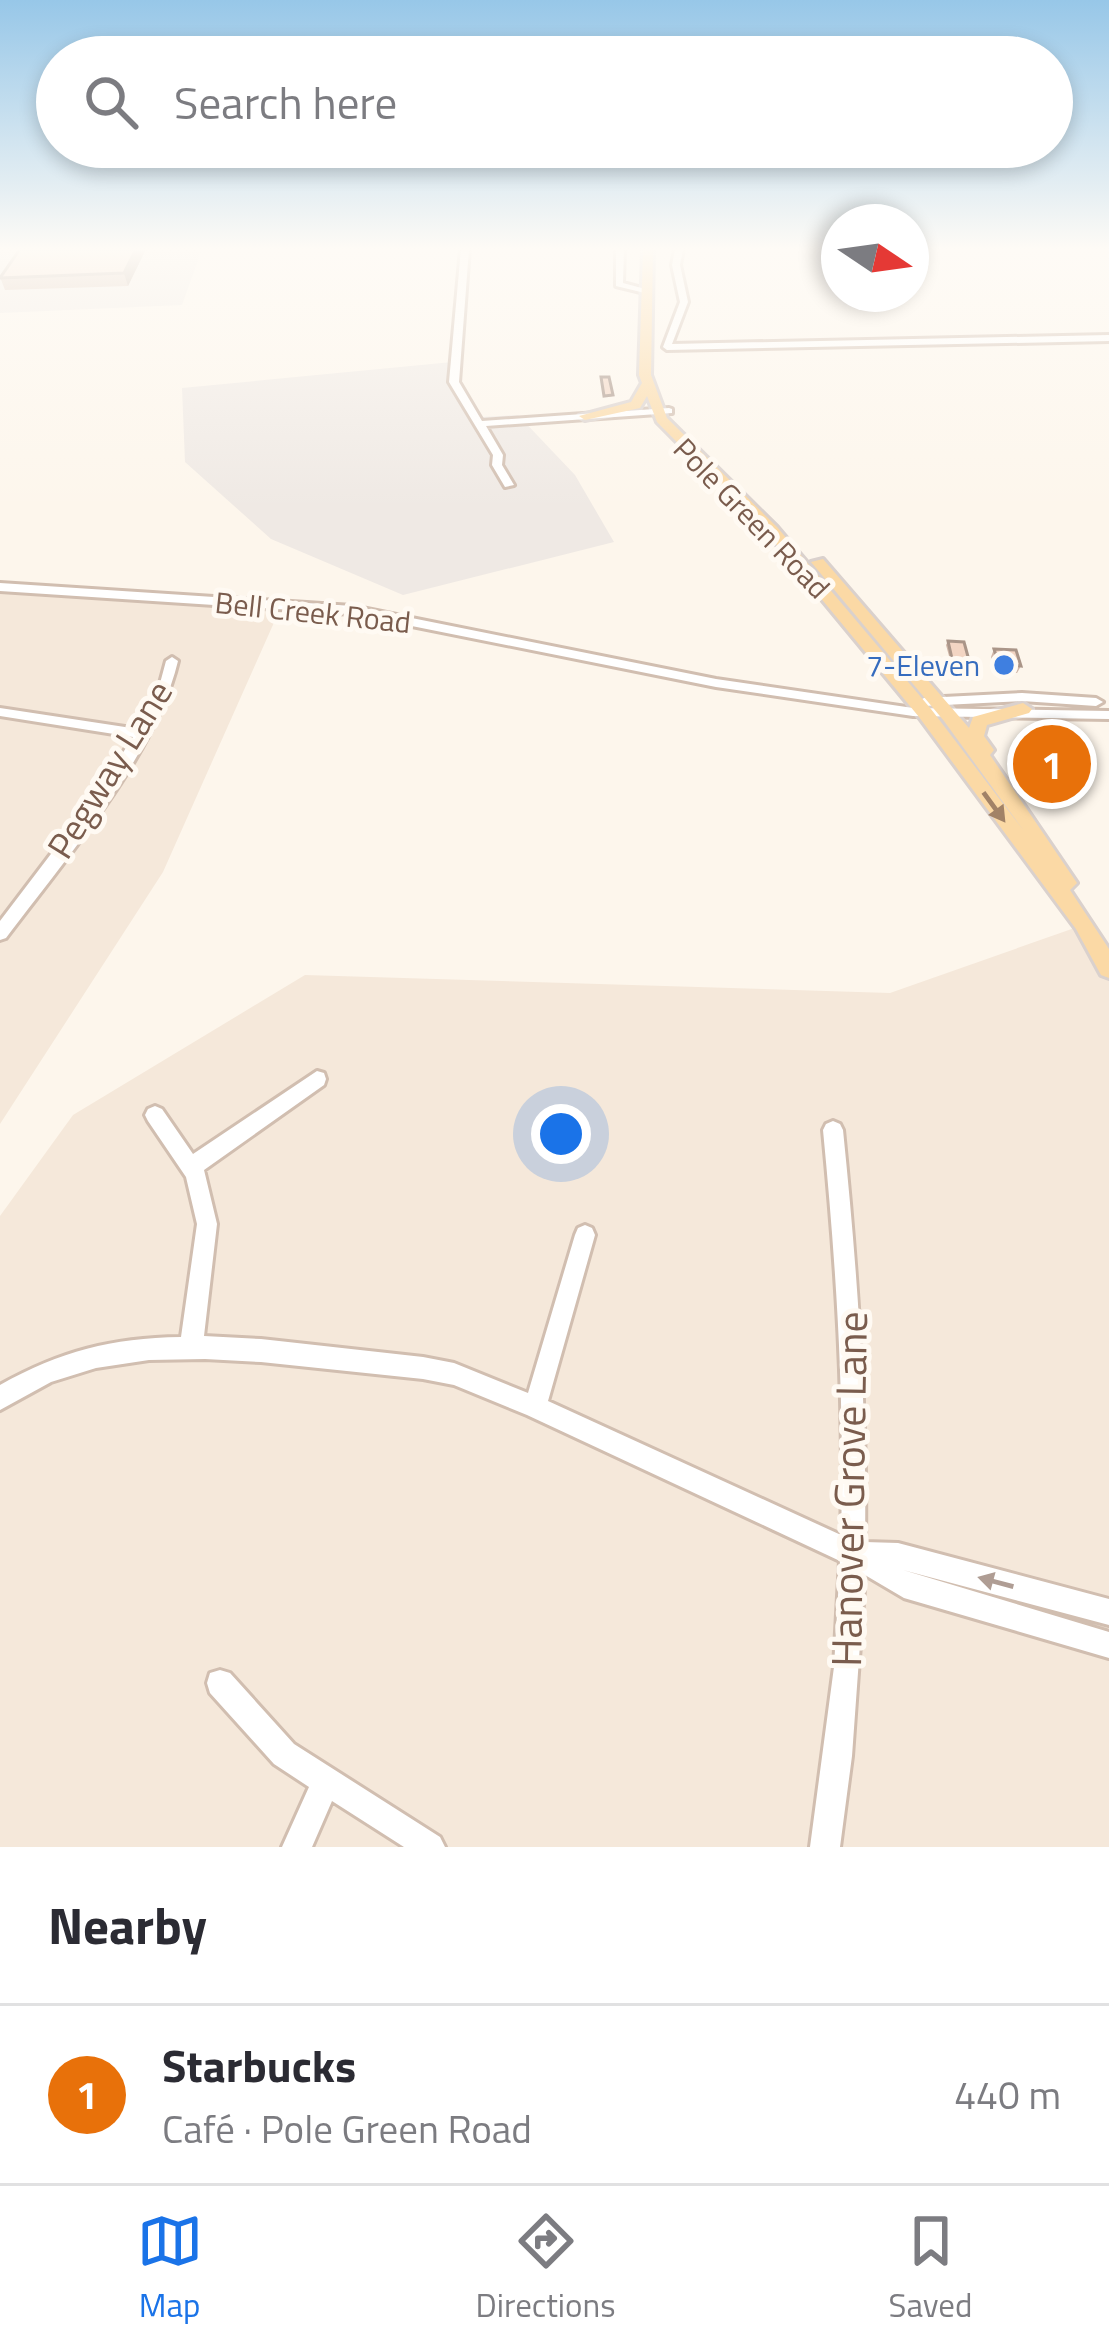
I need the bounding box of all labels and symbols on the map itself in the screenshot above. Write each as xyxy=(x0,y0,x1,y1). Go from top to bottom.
north arrow xyxy=(821,204,929,312)
street label: Pole Green Road xyxy=(663,427,841,609)
street label: Bell Creek Road xyxy=(213,579,413,645)
place label: 7-Eleven xyxy=(866,642,980,688)
marker: 7-Eleven xyxy=(991,652,1017,678)
street label: Pegway Lane xyxy=(32,669,186,869)
pin: 1 xyxy=(1013,719,1091,809)
one-way arrow xyxy=(982,791,1006,823)
your location xyxy=(531,1104,591,1164)
street label: Hanover Grove Lane xyxy=(813,1311,883,1667)
one-way arrow xyxy=(977,1571,1014,1590)

